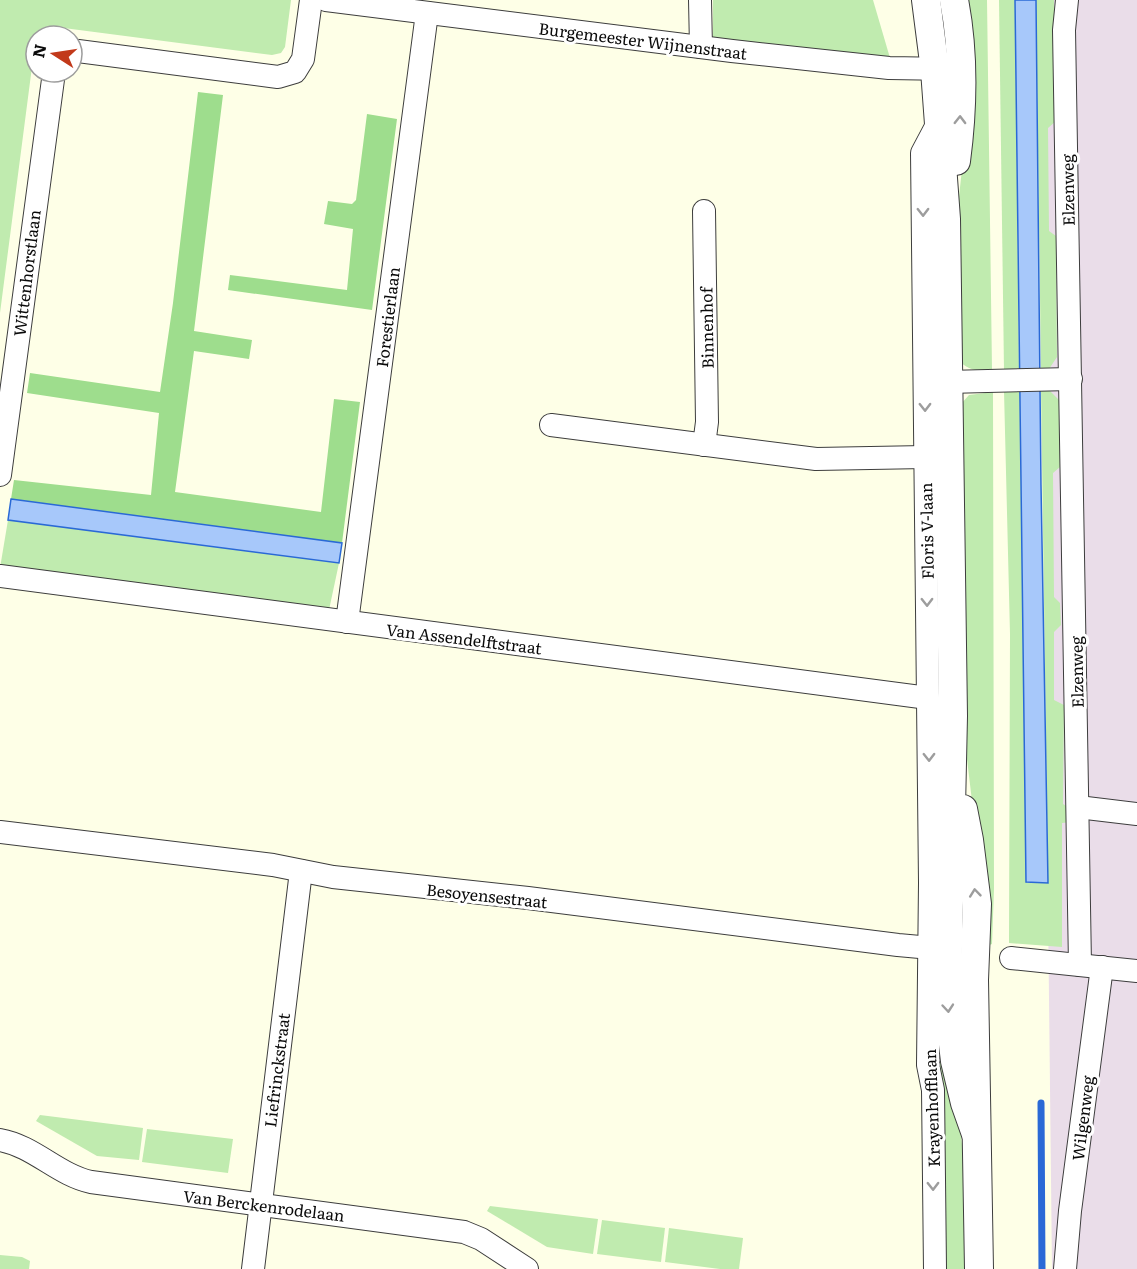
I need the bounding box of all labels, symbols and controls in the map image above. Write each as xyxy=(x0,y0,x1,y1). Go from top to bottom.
street label: Burgemeester Wijnenstraat xyxy=(537,15,749,65)
north arrow xyxy=(24,24,84,84)
text: N xyxy=(25,42,51,60)
one-way arrow xyxy=(954,115,966,124)
street label: Elzenweg xyxy=(1054,154,1080,226)
one-way arrow xyxy=(916,207,929,216)
street label: Wittenhorstlaan xyxy=(6,208,46,338)
street label: Forestierlaan xyxy=(369,265,405,369)
street label: Binnenhof xyxy=(693,285,719,369)
one-way arrow xyxy=(918,402,931,411)
street label: Floris V-laan xyxy=(913,482,939,580)
one-way arrow xyxy=(921,597,933,606)
street label: Van Assendelftstraat xyxy=(385,617,544,660)
street label: Elzenweg xyxy=(1063,636,1089,708)
one-way arrow xyxy=(923,752,935,761)
street label: Besoyensestraat xyxy=(425,877,549,913)
one-way arrow xyxy=(969,888,982,897)
one-way arrow xyxy=(942,1003,955,1012)
street label: Liefrinckstraat xyxy=(257,1011,295,1129)
street label: Krayenhofflaan xyxy=(917,1048,945,1168)
street label: Wilgenweg xyxy=(1065,1074,1099,1162)
one-way arrow xyxy=(927,1182,940,1191)
street label: Van Berckenrodelaan xyxy=(182,1183,347,1227)

